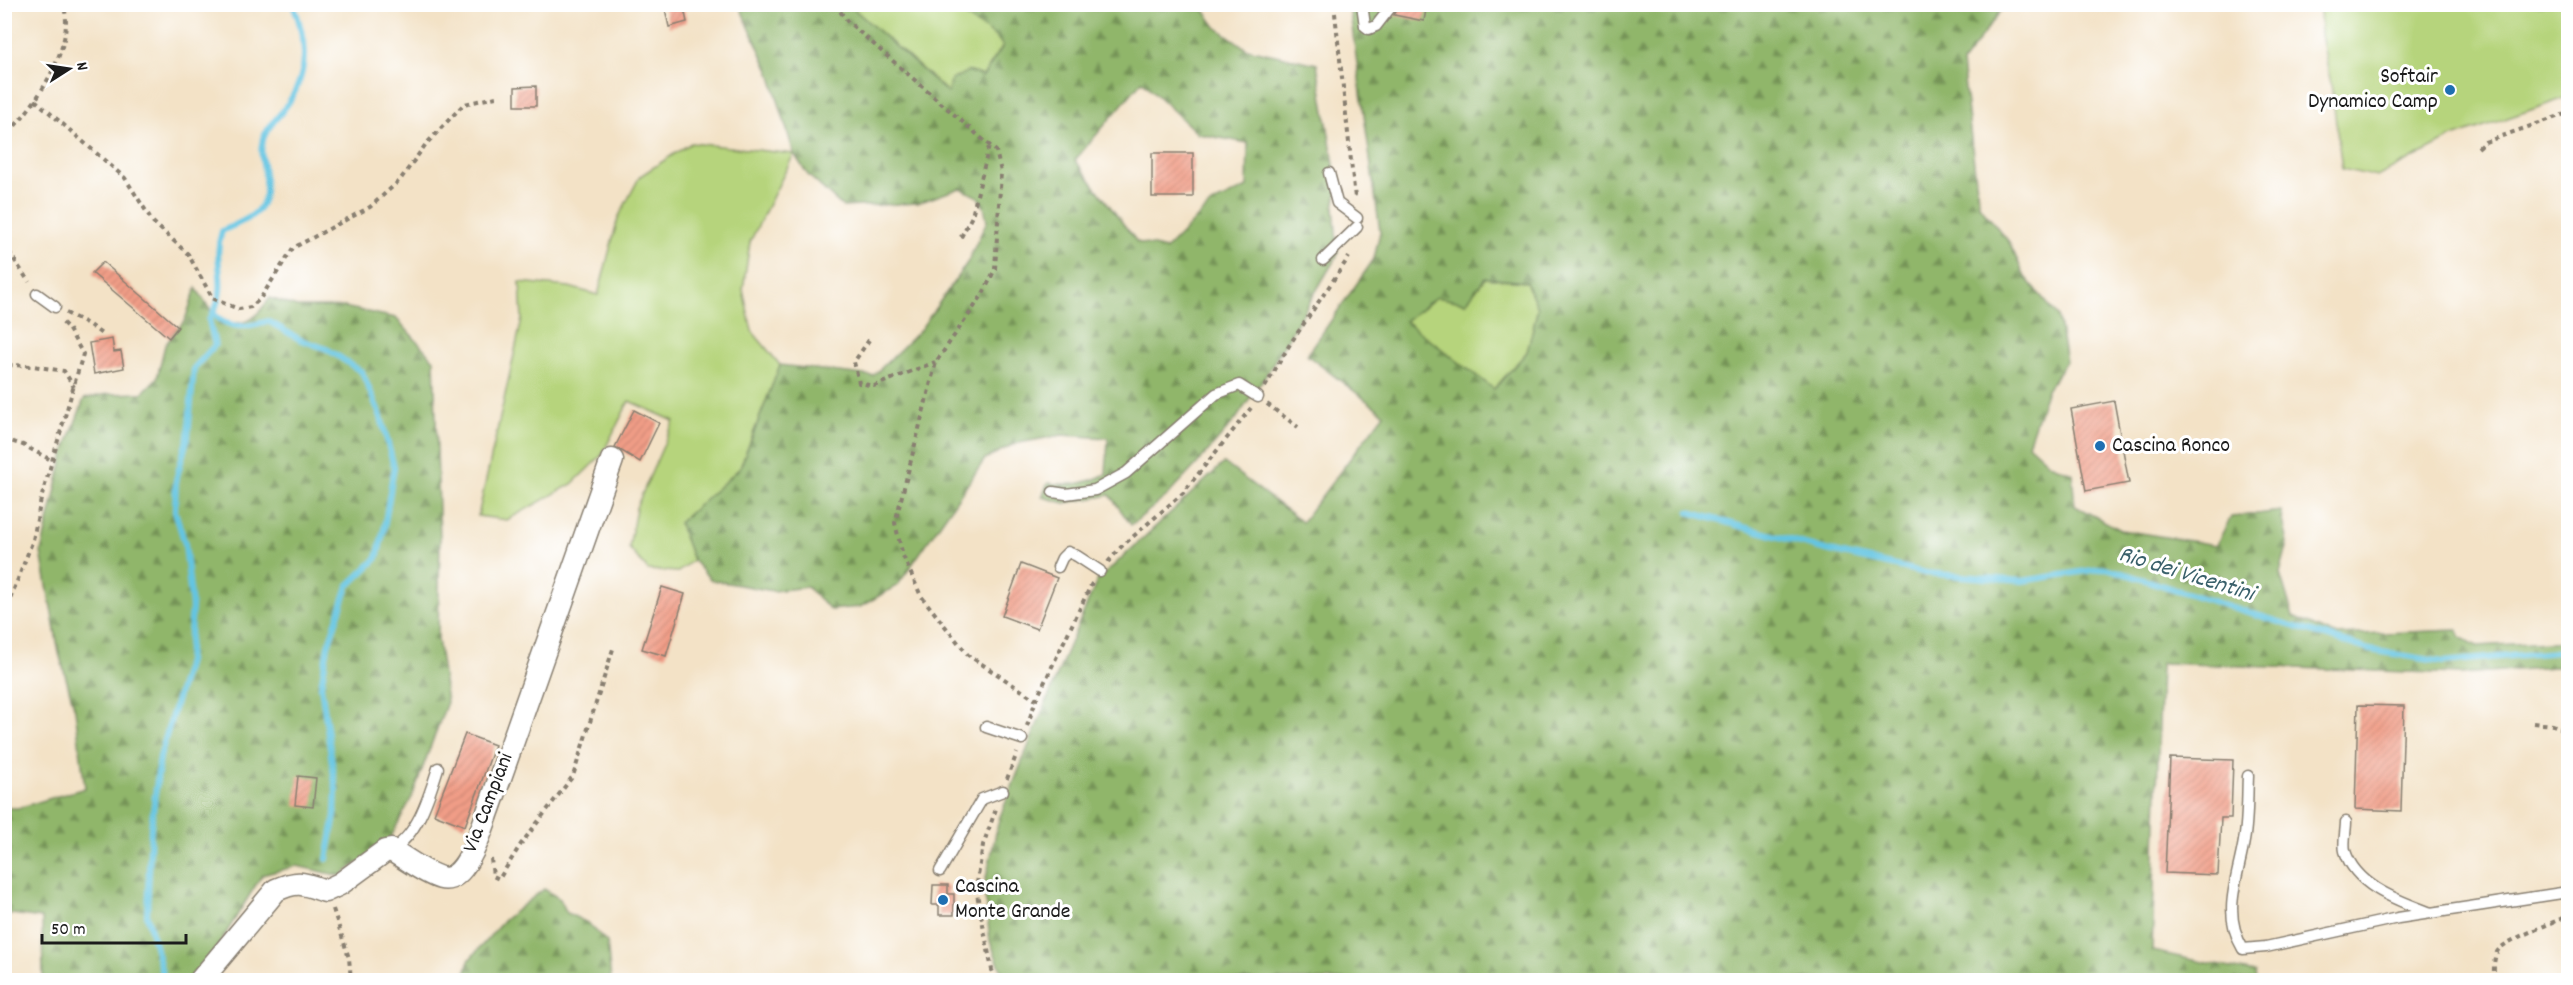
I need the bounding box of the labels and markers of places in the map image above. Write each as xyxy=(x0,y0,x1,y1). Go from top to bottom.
place label: Softair Dynamico Camp xyxy=(2308,62,2439,118)
marker: Softair Dynamico Camp xyxy=(2443,83,2457,97)
place label: Cascina Ronco xyxy=(2112,431,2230,462)
marker: Cascina Ronco xyxy=(2093,439,2107,453)
place label: Cascina Monte Grande xyxy=(955,872,1070,928)
marker: Cascina Monte Grande xyxy=(936,893,950,907)

